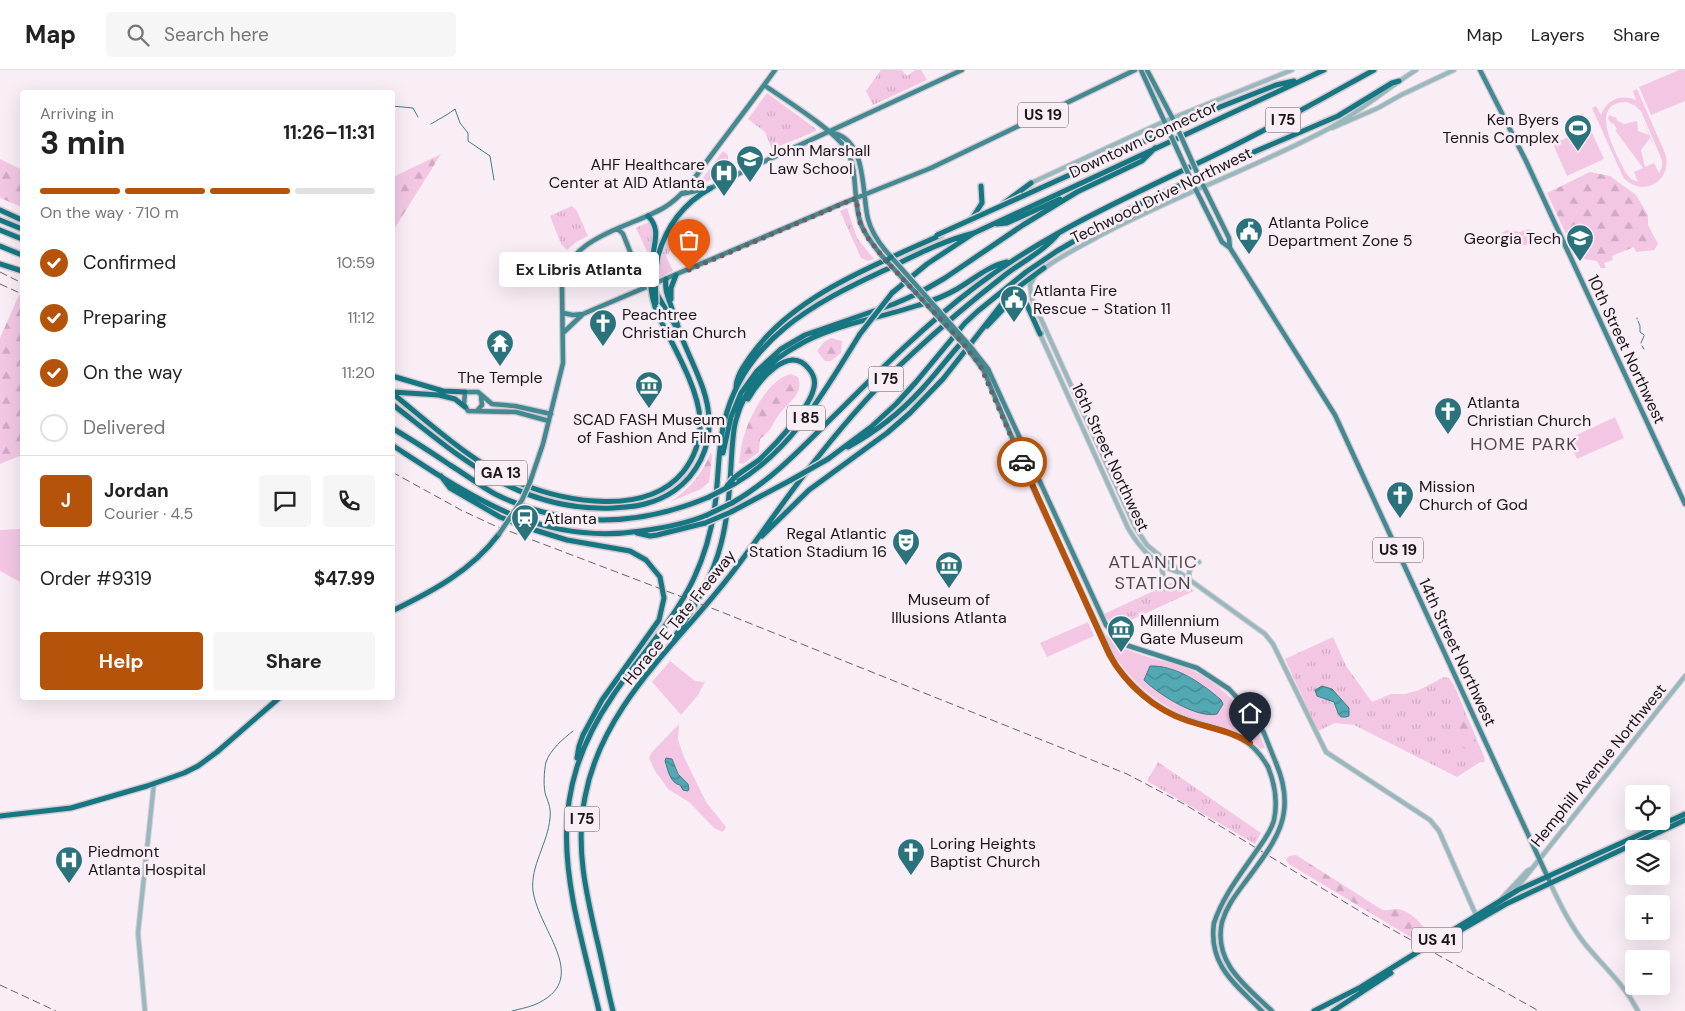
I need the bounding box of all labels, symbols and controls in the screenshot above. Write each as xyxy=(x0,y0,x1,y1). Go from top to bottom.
search box xyxy=(106,12,456,57)
text: Map xyxy=(25,19,76,50)
icon: search xyxy=(124,21,152,49)
text: Search here xyxy=(164,22,269,47)
text: Map xyxy=(1467,23,1503,47)
text: Layers xyxy=(1531,23,1585,47)
text: Share xyxy=(1613,23,1660,47)
street label: Downtown Connector xyxy=(1066,96,1221,183)
road number: US 19 xyxy=(1018,102,1068,128)
text: Arriving in xyxy=(40,103,114,124)
road number: I 75 xyxy=(1266,108,1300,132)
place label: Ken Byers Tennis Complex xyxy=(1442,109,1559,148)
sports icon: Ken Byers Tennis Complex xyxy=(1563,113,1593,152)
text: 11:26–11:31 xyxy=(283,120,375,145)
text: 3 min xyxy=(40,122,125,164)
place label: John Marshall Law School xyxy=(769,140,870,179)
street label: Techwood Drive Northwest xyxy=(1067,142,1255,249)
school or university icon: John Marshall Law School xyxy=(735,144,765,183)
place label: AHF Healthcare Center at AID Atlanta xyxy=(549,154,705,193)
hospital icon: AHF Healthcare Center at AID Atlanta xyxy=(709,158,739,197)
text: On the way · 710 m xyxy=(40,202,179,223)
place label: Atlanta Police Department Zone 5 xyxy=(1268,212,1413,251)
public building icon: Atlanta Police Department Zone 5 xyxy=(1234,216,1264,255)
pin xyxy=(668,219,710,270)
school or university icon: Georgia Tech xyxy=(1565,223,1595,262)
icon: bag xyxy=(675,226,703,254)
place label: Georgia Tech xyxy=(1464,228,1561,249)
icon: check xyxy=(40,249,68,277)
text: Confirmed xyxy=(83,250,176,275)
text: 10:59 xyxy=(336,252,375,273)
callout: Ex Libris Atlanta xyxy=(499,252,659,288)
text: Ex Libris Atlanta xyxy=(516,259,642,280)
street label: 10th Street Northwest xyxy=(1583,271,1670,427)
place label: Atlanta Fire Rescue - Station 11 xyxy=(1033,280,1171,319)
public building icon: Atlanta Fire Rescue - Station 11 xyxy=(999,284,1029,323)
icon: check xyxy=(40,304,68,332)
place label: Peachtree Christian Church xyxy=(622,304,746,343)
text: Preparing xyxy=(83,305,167,330)
text: 11:12 xyxy=(348,307,375,328)
church icon: Peachtree Christian Church xyxy=(588,308,618,347)
temple icon: The Temple xyxy=(485,328,515,367)
icon: check xyxy=(40,359,68,387)
text: On the way xyxy=(83,360,183,385)
text: 11:20 xyxy=(342,362,375,383)
road number: I 75 xyxy=(868,366,904,392)
place label: The Temple xyxy=(457,367,543,388)
museum icon: SCAD FASH Museum of Fashion And Film xyxy=(634,370,664,409)
street label: 16th Street Northwest xyxy=(1067,380,1154,535)
place label: Atlanta Christian Church xyxy=(1467,392,1591,431)
church icon: Atlanta Christian Church xyxy=(1433,396,1463,435)
road number: I 85 xyxy=(787,406,825,430)
place label: SCAD FASH Museum of Fashion And Film xyxy=(573,409,725,448)
text: Delivered xyxy=(83,415,165,440)
district label: HOME PARK xyxy=(1470,432,1578,456)
courier xyxy=(997,437,1047,487)
icon: car xyxy=(1008,448,1036,476)
road number: GA 13 xyxy=(475,460,527,486)
button: chat xyxy=(259,475,311,527)
button: phone xyxy=(323,475,375,527)
place label: Mission Church of God xyxy=(1419,476,1528,515)
text: Jordan xyxy=(104,478,169,503)
church icon: Mission Church of God xyxy=(1385,480,1415,519)
text: J xyxy=(61,488,71,513)
text: Courier · 4.5 xyxy=(104,503,193,524)
station icon: Atlanta xyxy=(510,503,540,542)
place label: Atlanta xyxy=(544,508,597,529)
place label: Regal Atlantic Station Stadium 16 xyxy=(749,523,887,562)
theatre icon: Regal Atlantic Station Stadium 16 xyxy=(891,527,921,566)
road number: US 19 xyxy=(1373,538,1423,562)
street label: Horace E Tate Freeway xyxy=(618,545,740,689)
museum icon: Museum of Illusions Atlanta xyxy=(934,550,964,589)
district label: ATLANTIC STATION xyxy=(1108,550,1198,595)
text: Order #9319 xyxy=(40,566,152,591)
text: $47.99 xyxy=(314,566,375,591)
street label: 14th Street Northwest xyxy=(1414,575,1501,730)
place label: Museum of Illusions Atlanta xyxy=(891,589,1007,628)
place label: Millennium Gate Museum xyxy=(1140,610,1243,649)
museum icon: Millennium Gate Museum xyxy=(1106,614,1136,653)
button: Help xyxy=(40,632,203,690)
button: Share xyxy=(213,632,375,690)
street label: Hemphill Avenue Northwest xyxy=(1526,679,1671,851)
pin xyxy=(1229,692,1271,743)
icon: home xyxy=(1236,699,1264,727)
map controls xyxy=(1625,785,1670,995)
button: locate xyxy=(1625,785,1670,830)
road number: I 75 xyxy=(564,806,600,832)
place label: Loring Heights Baptist Church xyxy=(930,833,1040,872)
church icon: Loring Heights Baptist Church xyxy=(896,837,926,876)
button: layers xyxy=(1625,840,1670,885)
place label: Piedmont Atlanta Hospital xyxy=(88,841,206,880)
hospital icon: Piedmont Atlanta Hospital xyxy=(54,845,84,884)
button: + xyxy=(1625,895,1670,940)
road number: US 41 xyxy=(1412,928,1462,952)
button: − xyxy=(1625,950,1670,995)

